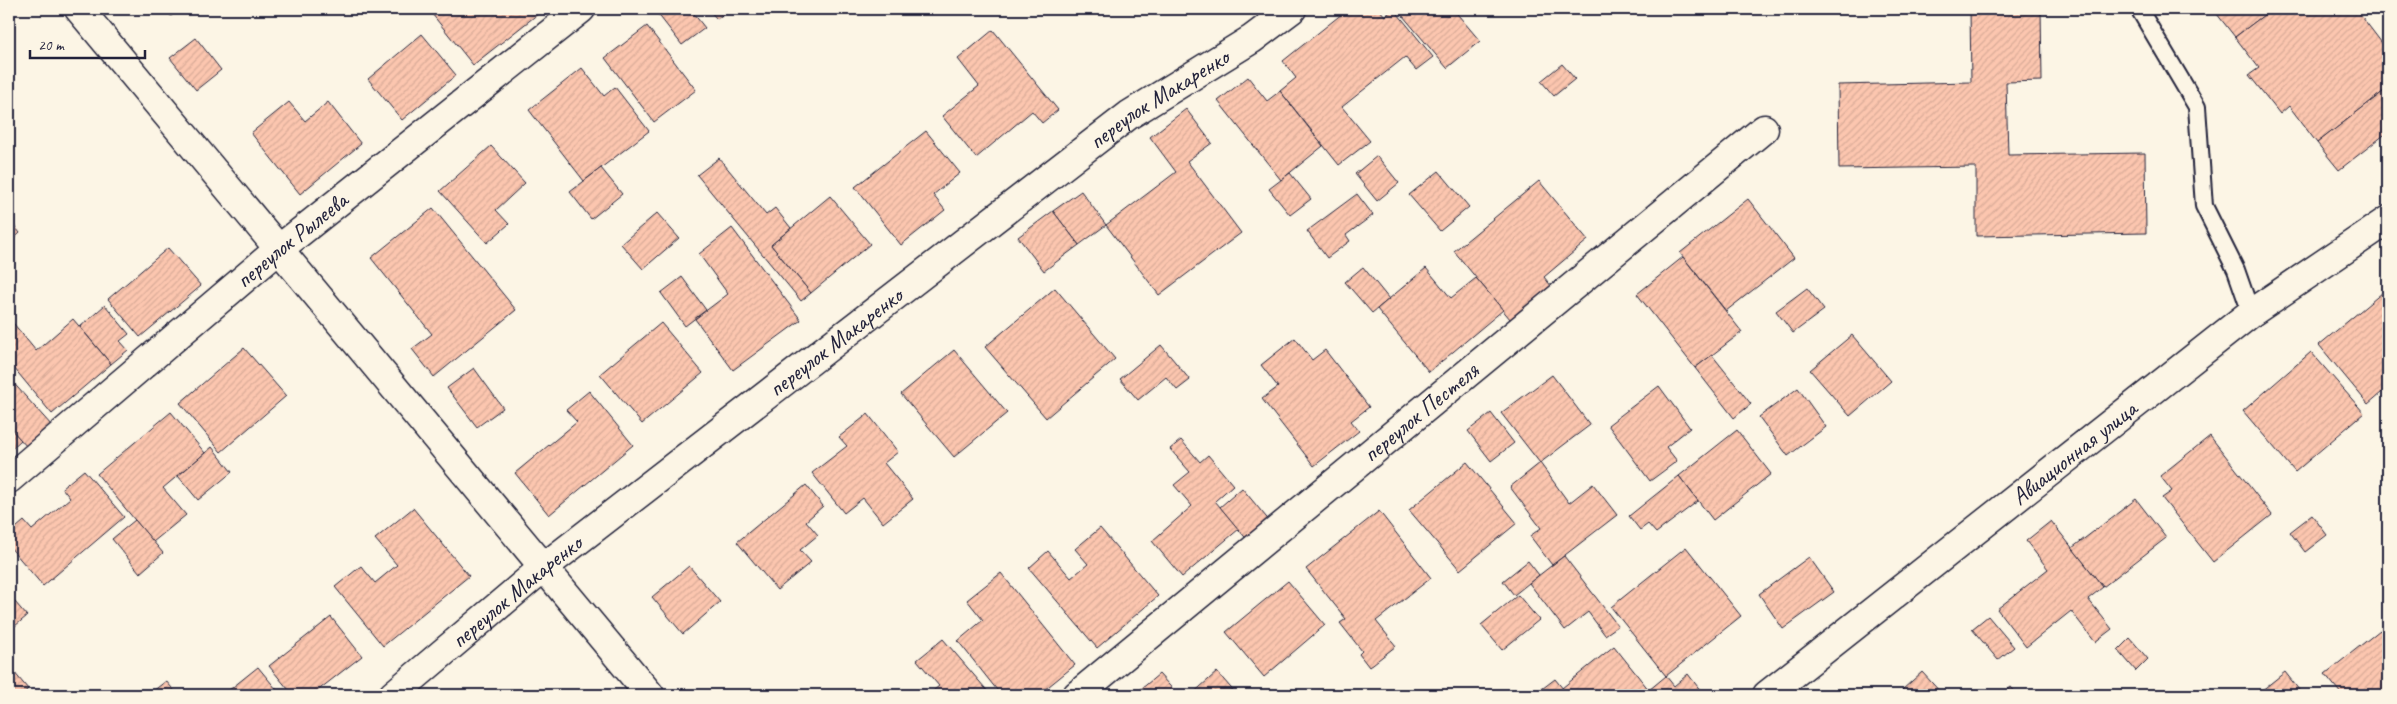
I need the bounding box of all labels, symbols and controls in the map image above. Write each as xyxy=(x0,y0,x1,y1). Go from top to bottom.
scale bar xyxy=(30,28,145,60)
text: 20 m xyxy=(38,36,65,55)
street label: переулок Макаренко xyxy=(1082,41,1237,156)
street label: переулок Рылеева xyxy=(229,184,355,295)
street label: переулок Макаренко xyxy=(762,279,910,403)
street label: переулок Пестеля xyxy=(1356,355,1486,469)
street label: Авиационная улица xyxy=(2005,393,2144,512)
street label: переулок Макаренко xyxy=(444,527,590,655)

